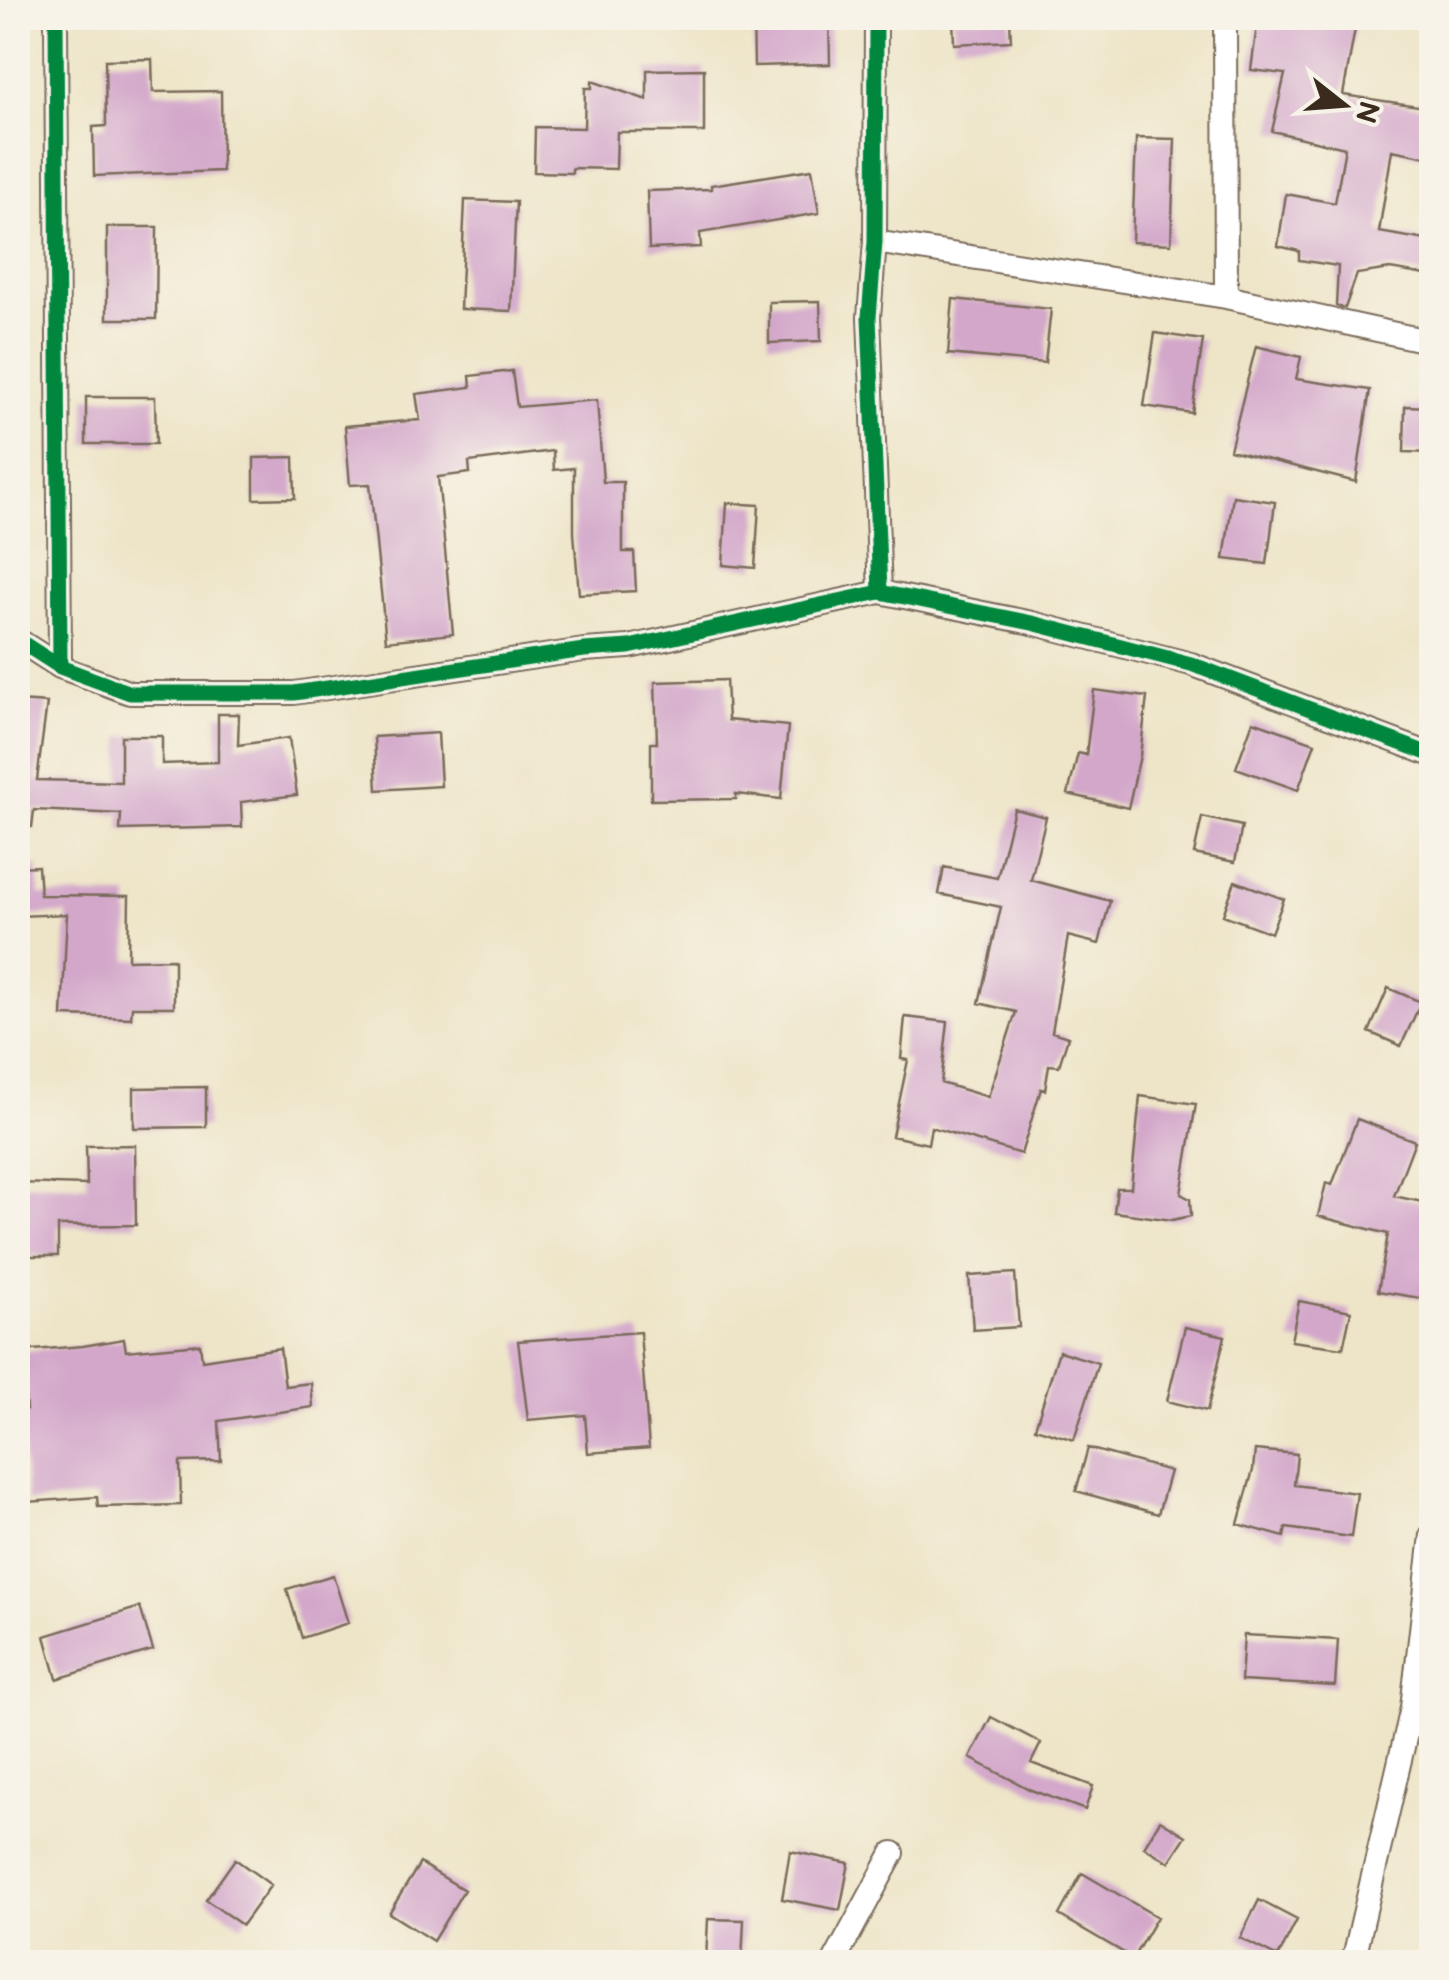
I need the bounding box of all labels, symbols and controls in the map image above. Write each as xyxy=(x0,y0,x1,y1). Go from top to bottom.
north arrow xyxy=(1294,55,1394,155)
text: N xyxy=(1348,97,1385,127)

